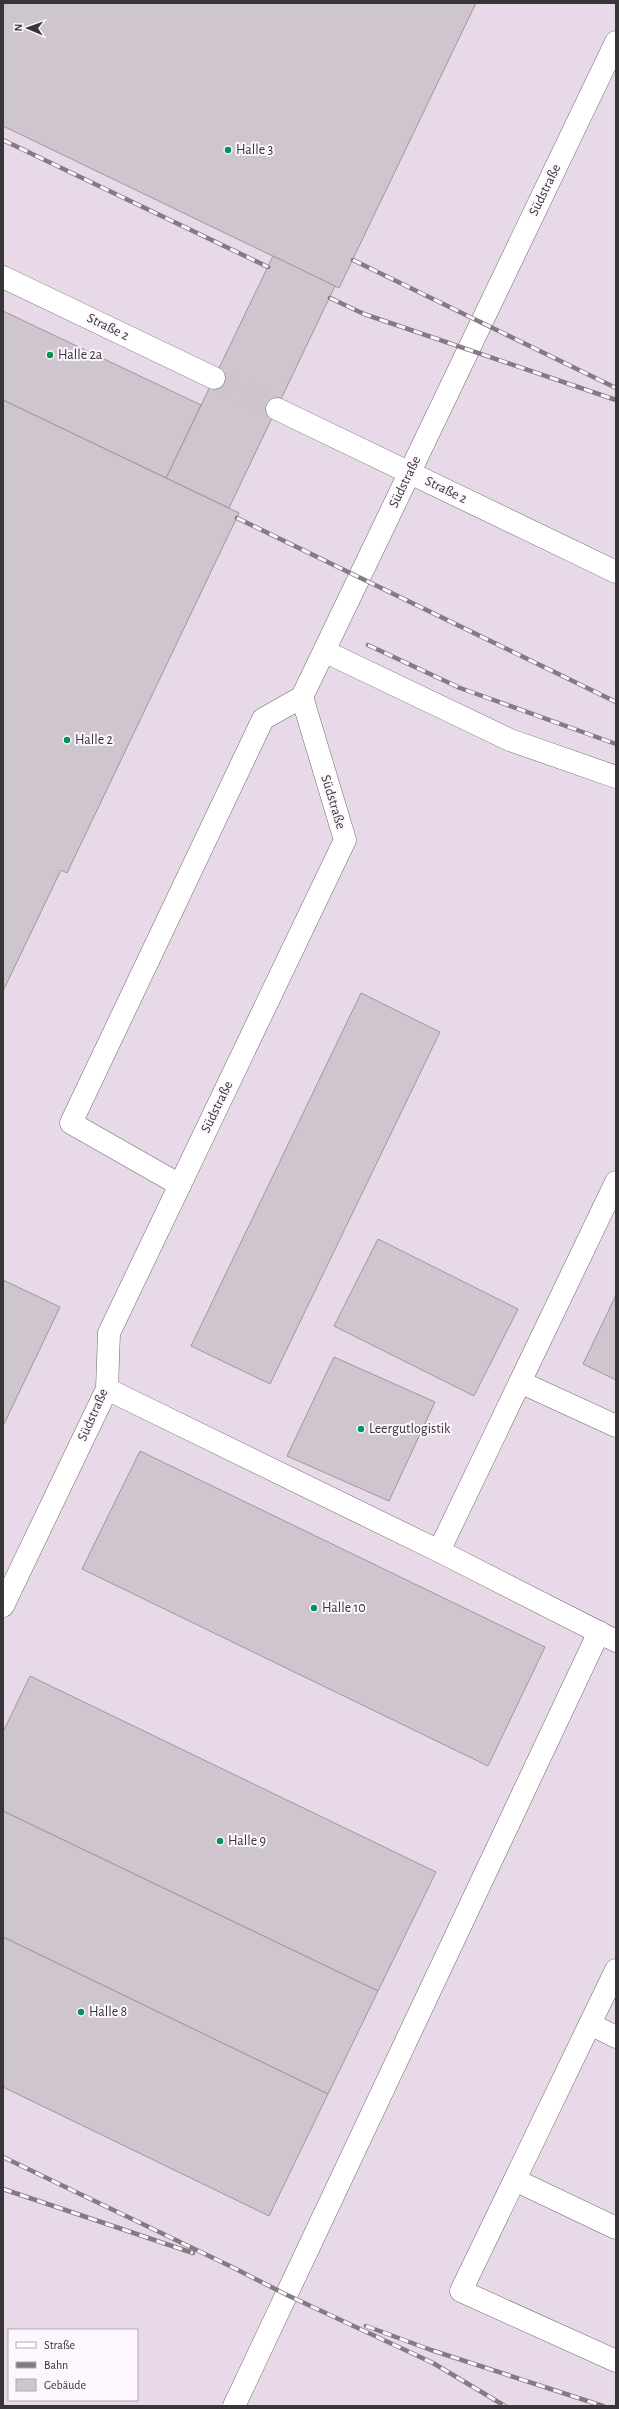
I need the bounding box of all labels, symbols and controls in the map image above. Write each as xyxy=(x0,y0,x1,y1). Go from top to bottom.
north arrow xyxy=(8,8,48,48)
text: N xyxy=(13,24,24,32)
place label: Halle 3 xyxy=(236,143,273,157)
marker: Halle 3 xyxy=(223,145,233,155)
street label: Südstraße xyxy=(526,162,564,218)
street label: Straße 2 xyxy=(85,311,131,343)
place label: Halle 2a xyxy=(58,348,103,362)
marker: Halle 2a xyxy=(45,350,55,360)
street label: Südstraße xyxy=(386,454,424,510)
street label: Straße 2 xyxy=(423,474,469,506)
place label: Halle 2 xyxy=(75,733,113,747)
marker: Halle 2 xyxy=(62,735,72,745)
street label: Südstraße xyxy=(318,773,348,831)
street label: Südstraße xyxy=(198,1079,236,1135)
street label: Südstraße xyxy=(75,1387,111,1443)
place label: Leergutlogistik xyxy=(369,1422,451,1436)
marker: Leergutlogistik xyxy=(356,1424,366,1434)
place label: Halle 10 xyxy=(322,1601,366,1615)
marker: Halle 10 xyxy=(309,1603,319,1613)
place label: Halle 9 xyxy=(228,1834,266,1848)
marker: Halle 9 xyxy=(215,1836,225,1846)
place label: Halle 8 xyxy=(89,2005,127,2019)
marker: Halle 8 xyxy=(76,2007,86,2017)
legend xyxy=(8,2329,138,2401)
text: Straße xyxy=(44,2339,75,2351)
text: Bahn xyxy=(44,2359,68,2371)
text: Gebäude xyxy=(44,2379,86,2391)

